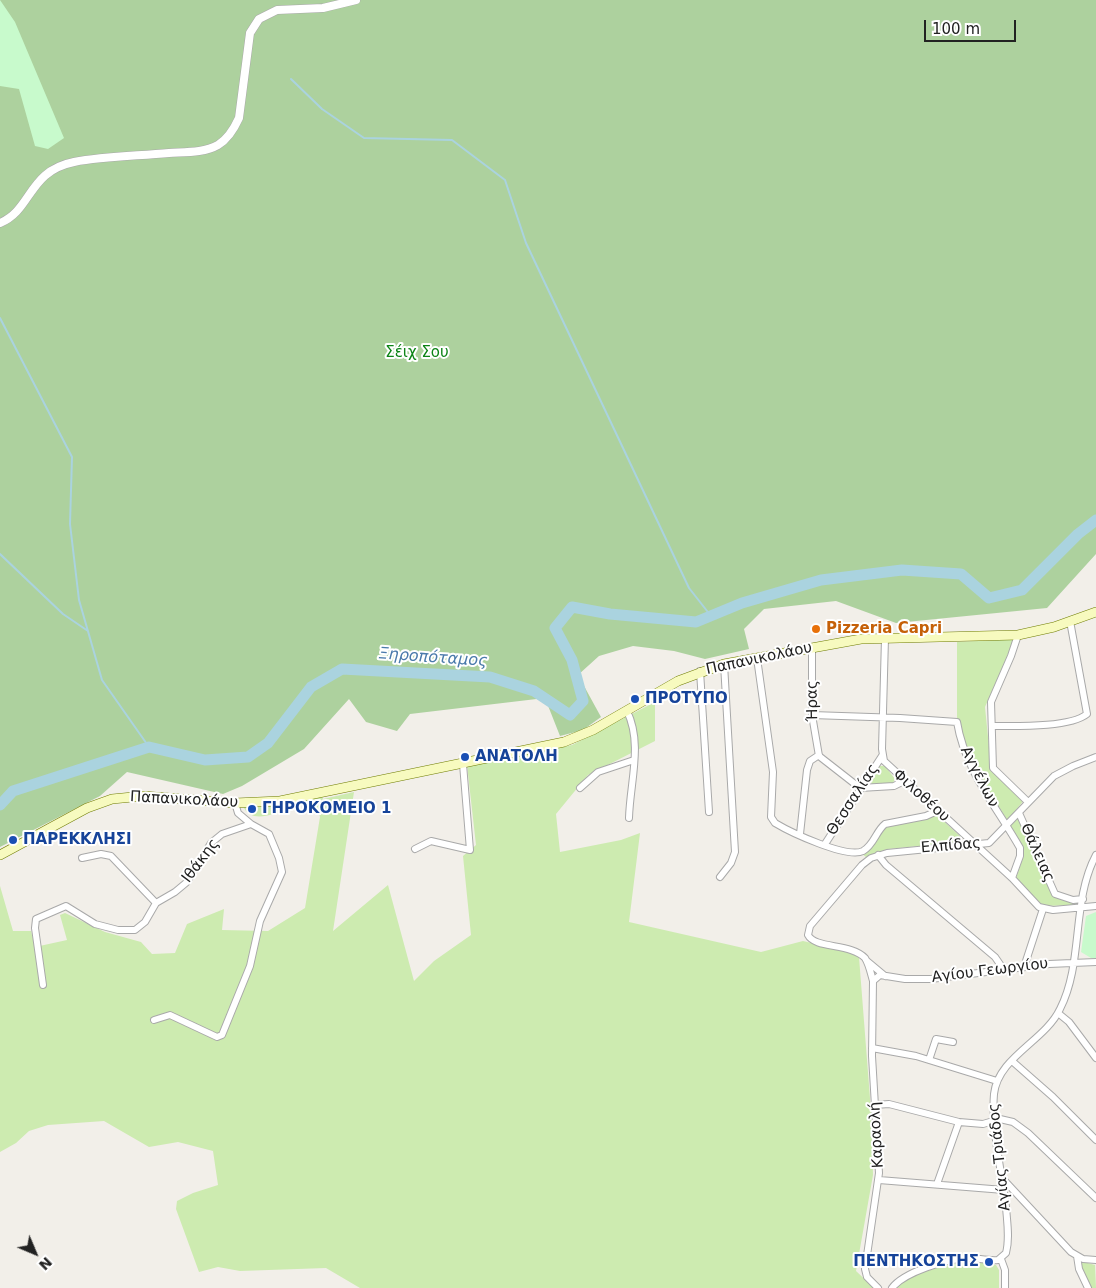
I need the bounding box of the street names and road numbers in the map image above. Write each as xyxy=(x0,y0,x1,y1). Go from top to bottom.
street label: Παπανικολάου xyxy=(704,639,814,679)
street label: Ήρας xyxy=(804,680,822,722)
street label: Αγγέλων xyxy=(956,744,1002,810)
street label: Θεσσαλίας xyxy=(823,761,883,839)
street label: Φιλοθέου xyxy=(889,766,953,826)
street label: Παπανικολάου xyxy=(130,788,238,812)
street label: Θάλειας xyxy=(1016,821,1058,885)
street label: Ελπίδας xyxy=(920,834,982,858)
street label: Ιθάκης xyxy=(179,835,223,887)
street label: Αγίου Γεωργίου xyxy=(931,955,1049,987)
street label: Καραολή xyxy=(866,1101,888,1169)
street label: Αγίας Τριάδος xyxy=(985,1102,1015,1212)

